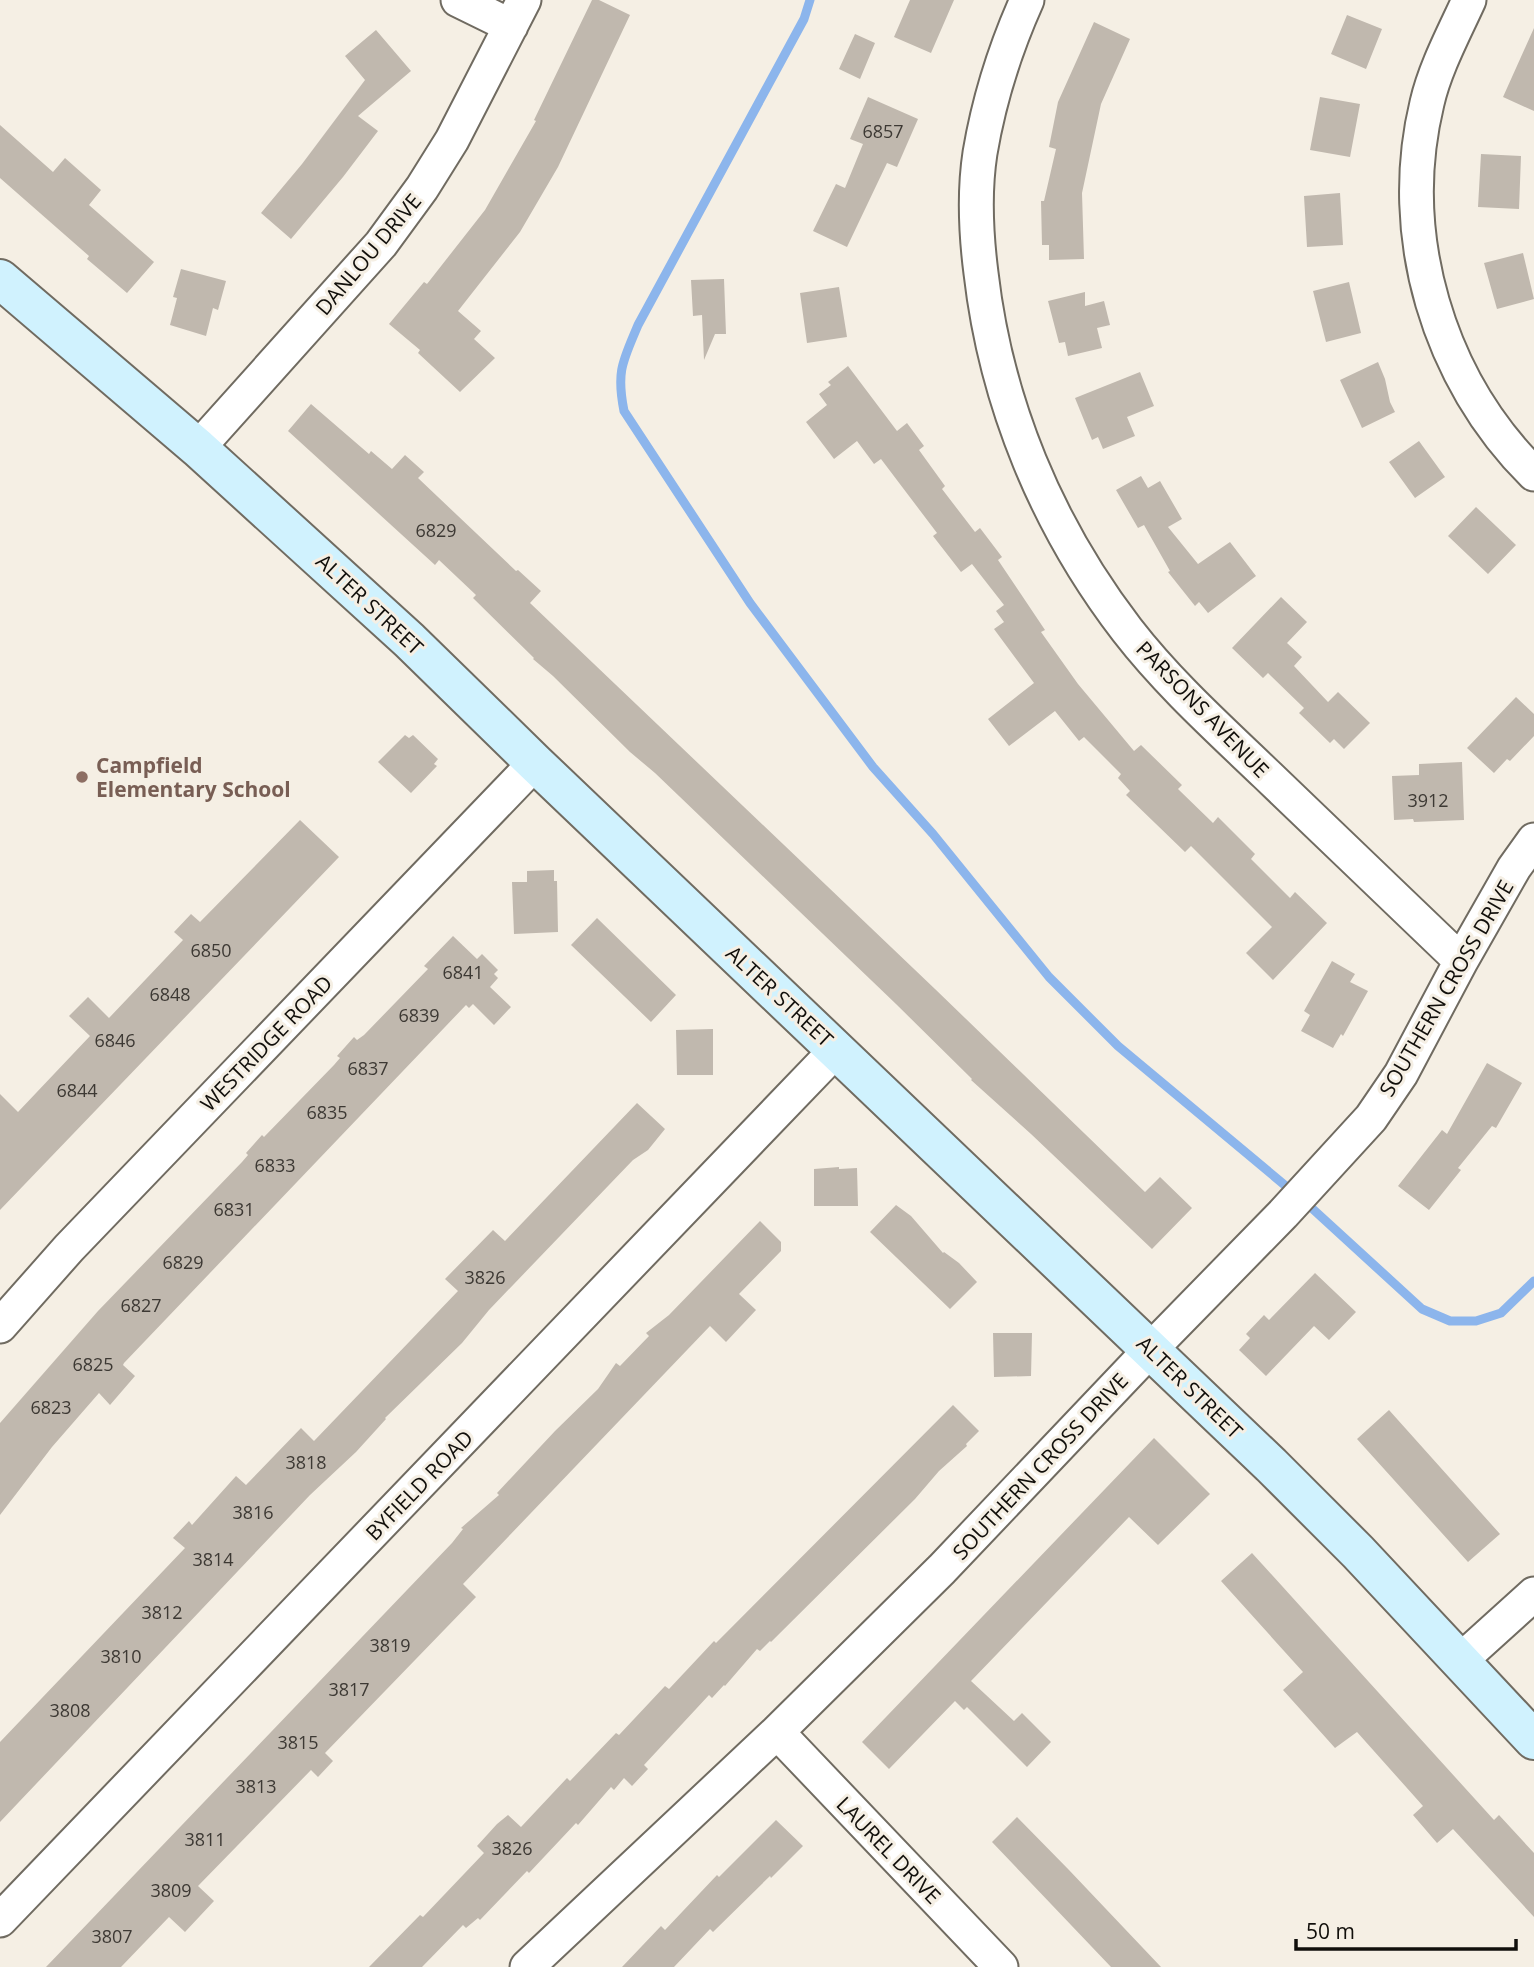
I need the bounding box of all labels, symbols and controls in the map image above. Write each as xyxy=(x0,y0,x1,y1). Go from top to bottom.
house number: 6857 xyxy=(862,119,904,143)
street label: DANLOU DRIVE xyxy=(309,187,427,321)
house number: 6829 xyxy=(415,518,457,542)
street label: ALTER STREET xyxy=(310,547,430,661)
street label: PARSONS AVENUE xyxy=(1130,635,1276,783)
place label: Campfield Elementary School xyxy=(96,751,291,803)
marker: Campfield Elementary School xyxy=(74,769,90,785)
house number: 3912 xyxy=(1407,788,1449,812)
street label: SOUTHERN CROSS DRIVE xyxy=(1373,875,1519,1101)
house number: 6850 xyxy=(190,938,232,962)
street label: ALTER STREET xyxy=(720,939,840,1053)
house number: 6841 xyxy=(442,960,484,984)
street label: WESTRIDGE ROAD xyxy=(194,969,338,1117)
house number: 6848 xyxy=(149,982,191,1006)
house number: 6839 xyxy=(398,1003,440,1027)
house number: 6846 xyxy=(94,1028,136,1052)
house number: 6837 xyxy=(347,1056,389,1080)
house number: 6844 xyxy=(56,1078,98,1102)
house number: 6835 xyxy=(306,1100,348,1124)
house number: 6833 xyxy=(254,1153,296,1177)
house number: 6831 xyxy=(213,1197,255,1221)
house number: 6829 xyxy=(162,1250,204,1274)
house number: 3826 xyxy=(464,1265,506,1289)
house number: 6827 xyxy=(120,1293,162,1317)
street label: ALTER STREET xyxy=(1131,1329,1249,1445)
house number: 6825 xyxy=(72,1352,114,1376)
street label: SOUTHERN CROSS DRIVE xyxy=(946,1367,1134,1565)
house number: 6823 xyxy=(30,1395,72,1419)
street label: BYFIELD ROAD xyxy=(359,1424,479,1546)
house number: 3818 xyxy=(285,1450,327,1474)
house number: 3816 xyxy=(232,1500,274,1524)
house number: 3814 xyxy=(192,1547,234,1571)
house number: 3812 xyxy=(141,1600,183,1624)
house number: 3819 xyxy=(369,1633,411,1657)
house number: 3810 xyxy=(100,1644,142,1668)
house number: 3817 xyxy=(328,1677,370,1701)
house number: 3808 xyxy=(49,1698,91,1722)
house number: 3815 xyxy=(277,1730,319,1754)
house number: 3813 xyxy=(235,1774,277,1798)
street label: LAUREL DRIVE xyxy=(831,1790,947,1910)
house number: 3811 xyxy=(184,1827,226,1851)
house number: 3826 xyxy=(491,1836,533,1860)
house number: 3809 xyxy=(150,1878,192,1902)
scale bar xyxy=(1296,1908,1516,1952)
text: 50 m xyxy=(1306,1917,1355,1945)
house number: 3807 xyxy=(91,1924,133,1948)

